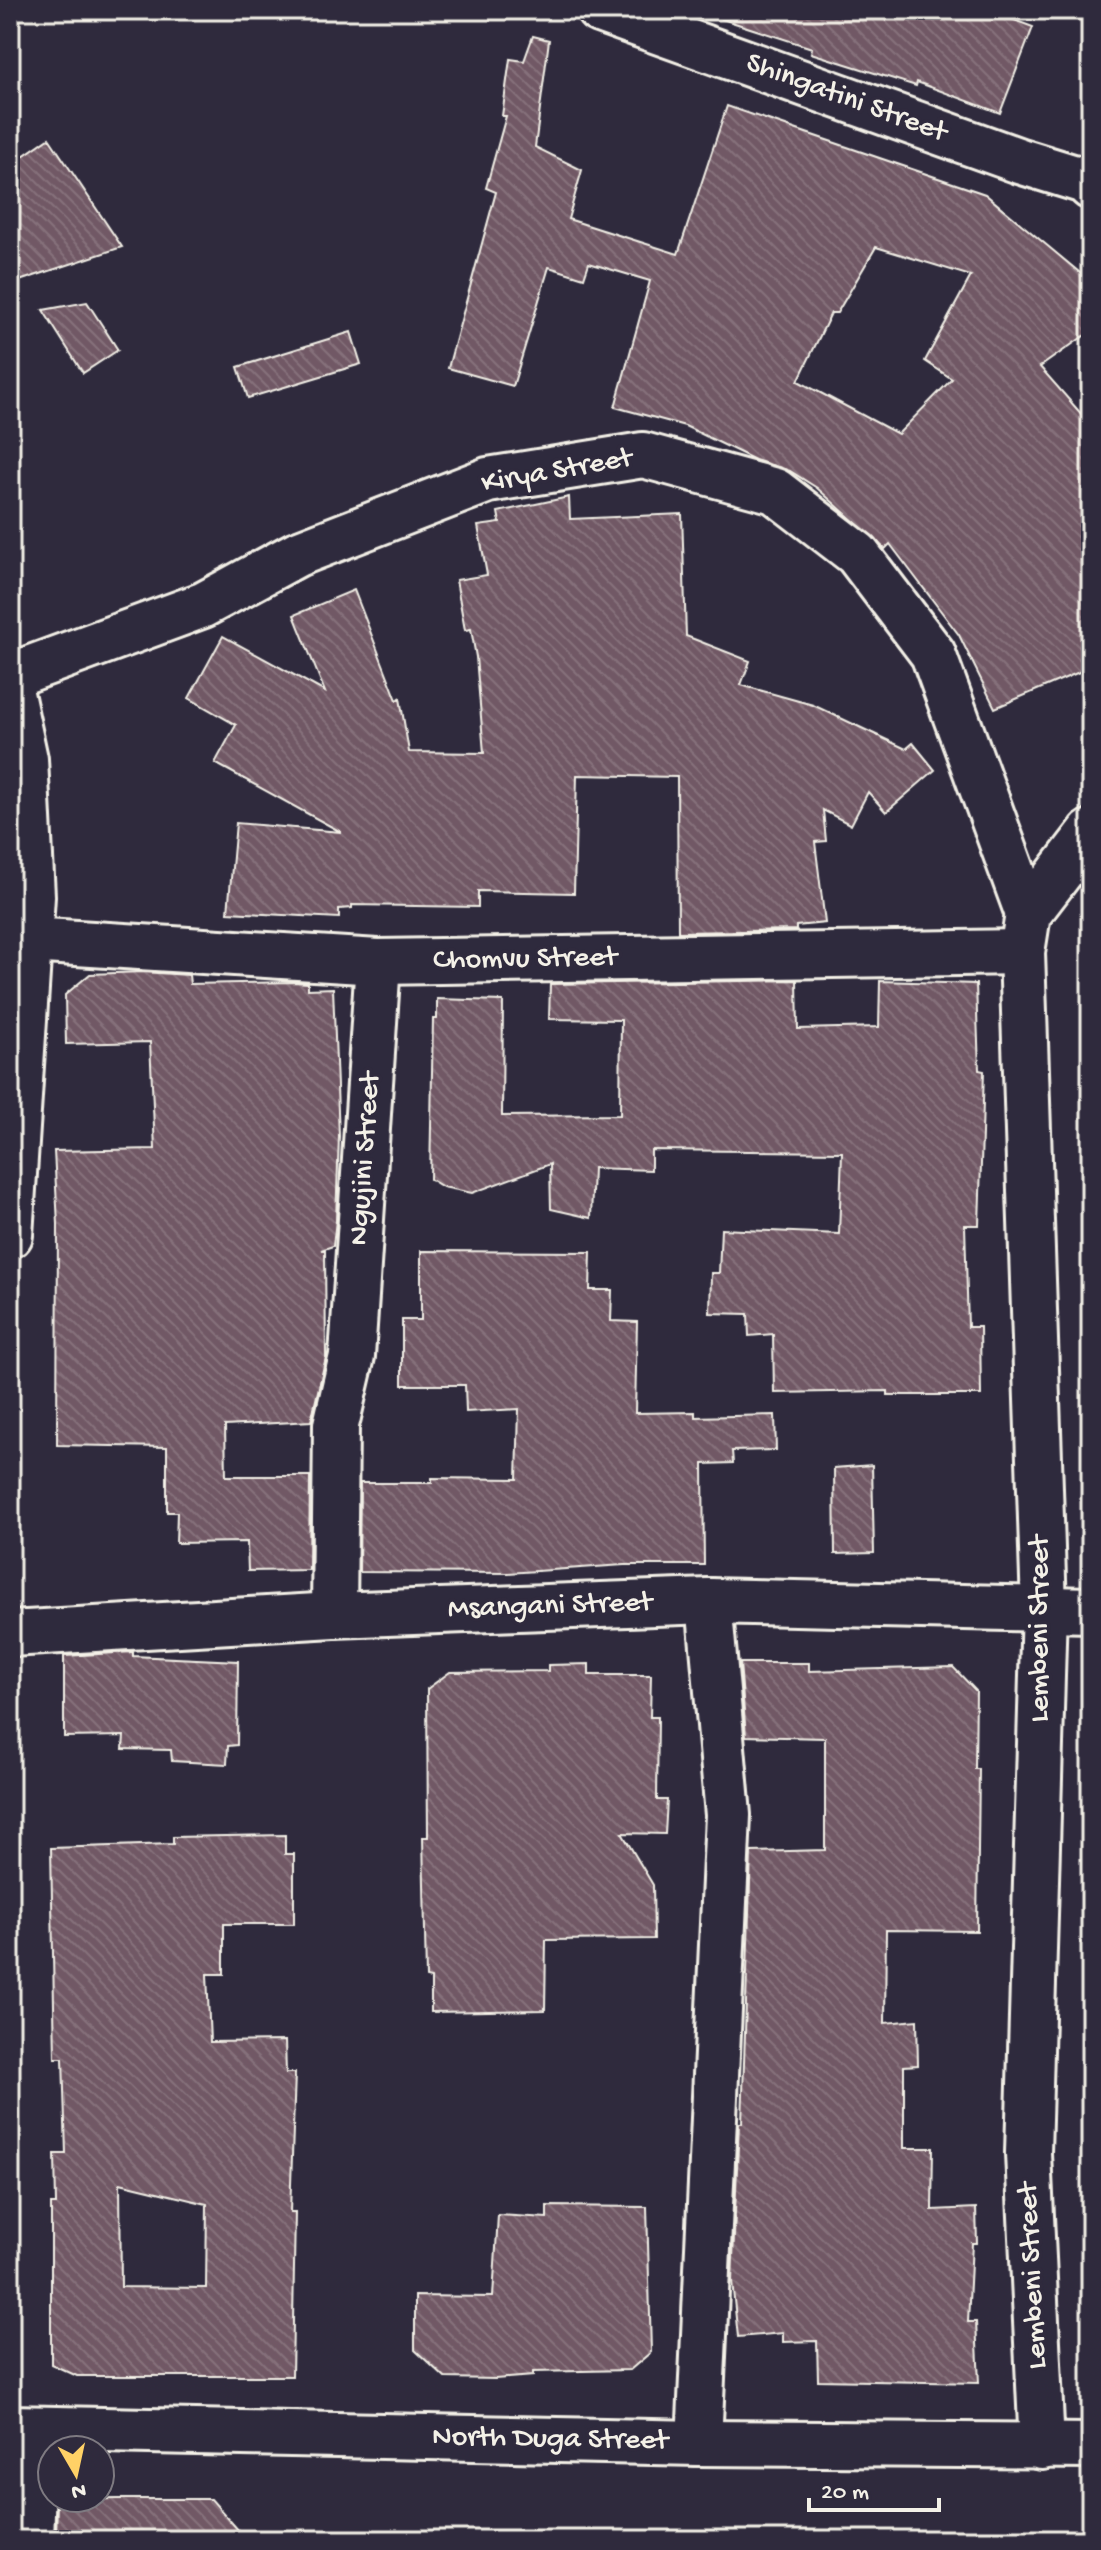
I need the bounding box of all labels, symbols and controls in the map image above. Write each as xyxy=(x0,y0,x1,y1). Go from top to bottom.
street label: Shingatini Street xyxy=(741,46,954,152)
street label: Kirya Street xyxy=(479,441,638,502)
street label: Chomvu Street xyxy=(433,941,620,979)
street label: Ngujini Street xyxy=(342,1068,390,1247)
street label: Lembeni Street xyxy=(1024,1533,1059,1722)
street label: Msangani Street xyxy=(447,1586,655,1628)
street label: Lembeni Street xyxy=(1011,2179,1056,2370)
street label: North Duga Street xyxy=(432,2420,671,2460)
north arrow xyxy=(36,2434,116,2514)
scale bar xyxy=(809,2462,939,2512)
text: N xyxy=(69,2476,88,2504)
text: 20 m xyxy=(821,2479,869,2508)

